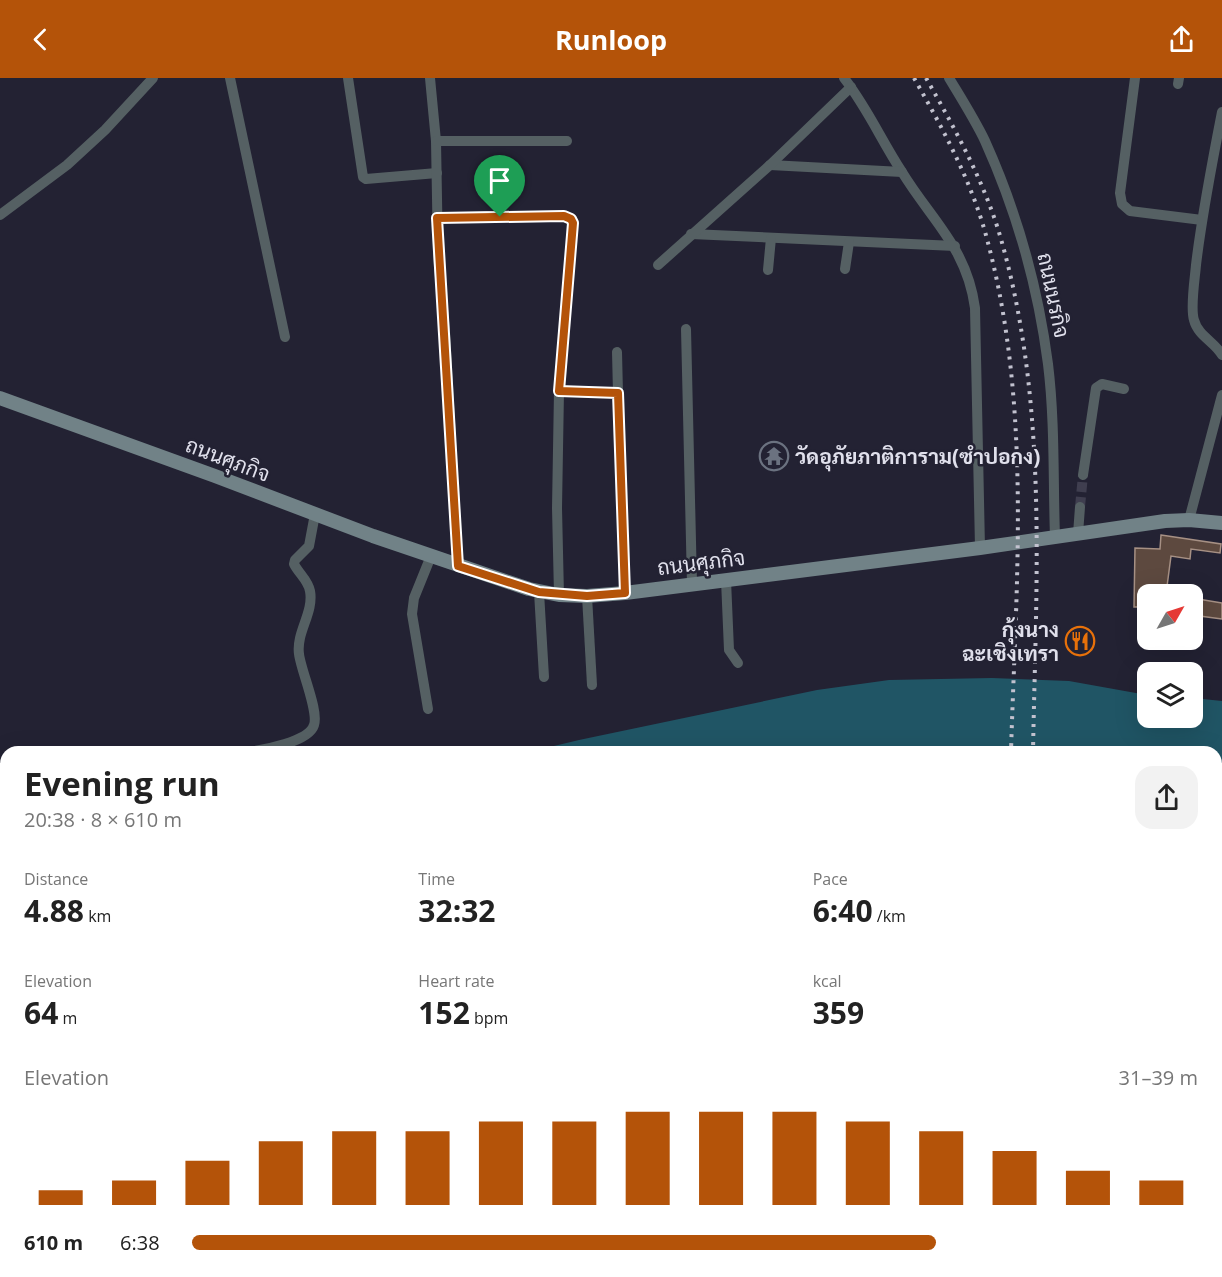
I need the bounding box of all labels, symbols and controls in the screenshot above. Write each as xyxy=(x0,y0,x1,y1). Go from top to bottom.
text: Runloop xyxy=(555,21,667,58)
icon: back xyxy=(24,23,57,56)
icon: share xyxy=(1165,23,1198,56)
pin xyxy=(474,155,525,217)
icon: arrive xyxy=(483,164,516,197)
street label: ถนนนรกิจ xyxy=(1031,250,1077,340)
street label: ถนนศุภกิจ xyxy=(181,430,274,489)
temple icon: วัดอุภัยภาติการาม(ซำปอกง) xyxy=(758,440,790,472)
place label: วัดอุภัยภาติการาม(ซำปอกง) xyxy=(795,442,1040,472)
street label: ถนนศุภกิจ xyxy=(655,543,747,582)
north arrow xyxy=(1137,584,1203,650)
map controls xyxy=(1137,584,1203,728)
place label: กุ้งนาง ฉะเชิงเทรา xyxy=(962,615,1059,667)
restaurant icon: กุ้งนาง ฉะเชิงเทรา xyxy=(1064,625,1096,657)
button: layers xyxy=(1137,662,1203,728)
text: Evening run xyxy=(24,761,220,806)
button: share xyxy=(1135,766,1198,829)
text: 20:38 · 8 × 610 m xyxy=(24,806,182,833)
text: Distance xyxy=(24,868,88,890)
text: Time xyxy=(418,868,455,890)
text: Pace xyxy=(813,868,848,890)
text: 4.88 xyxy=(24,890,84,931)
text: 32:32 xyxy=(418,890,496,931)
text: 6:40 xyxy=(813,890,873,931)
text: km xyxy=(84,905,111,927)
text: /km xyxy=(873,905,906,927)
text: Elevation xyxy=(24,970,92,992)
text: Heart rate xyxy=(418,970,495,992)
text: kcal xyxy=(813,970,842,992)
text: 64 xyxy=(24,992,58,1033)
text: 152 xyxy=(418,992,470,1033)
text: 359 xyxy=(813,992,864,1033)
text: m xyxy=(58,1007,77,1029)
text: bpm xyxy=(470,1007,508,1029)
text: Elevation xyxy=(24,1064,109,1091)
text: 31–39 m xyxy=(1119,1064,1198,1091)
text: 610 m xyxy=(24,1229,83,1256)
text: 6:38 xyxy=(120,1229,160,1256)

